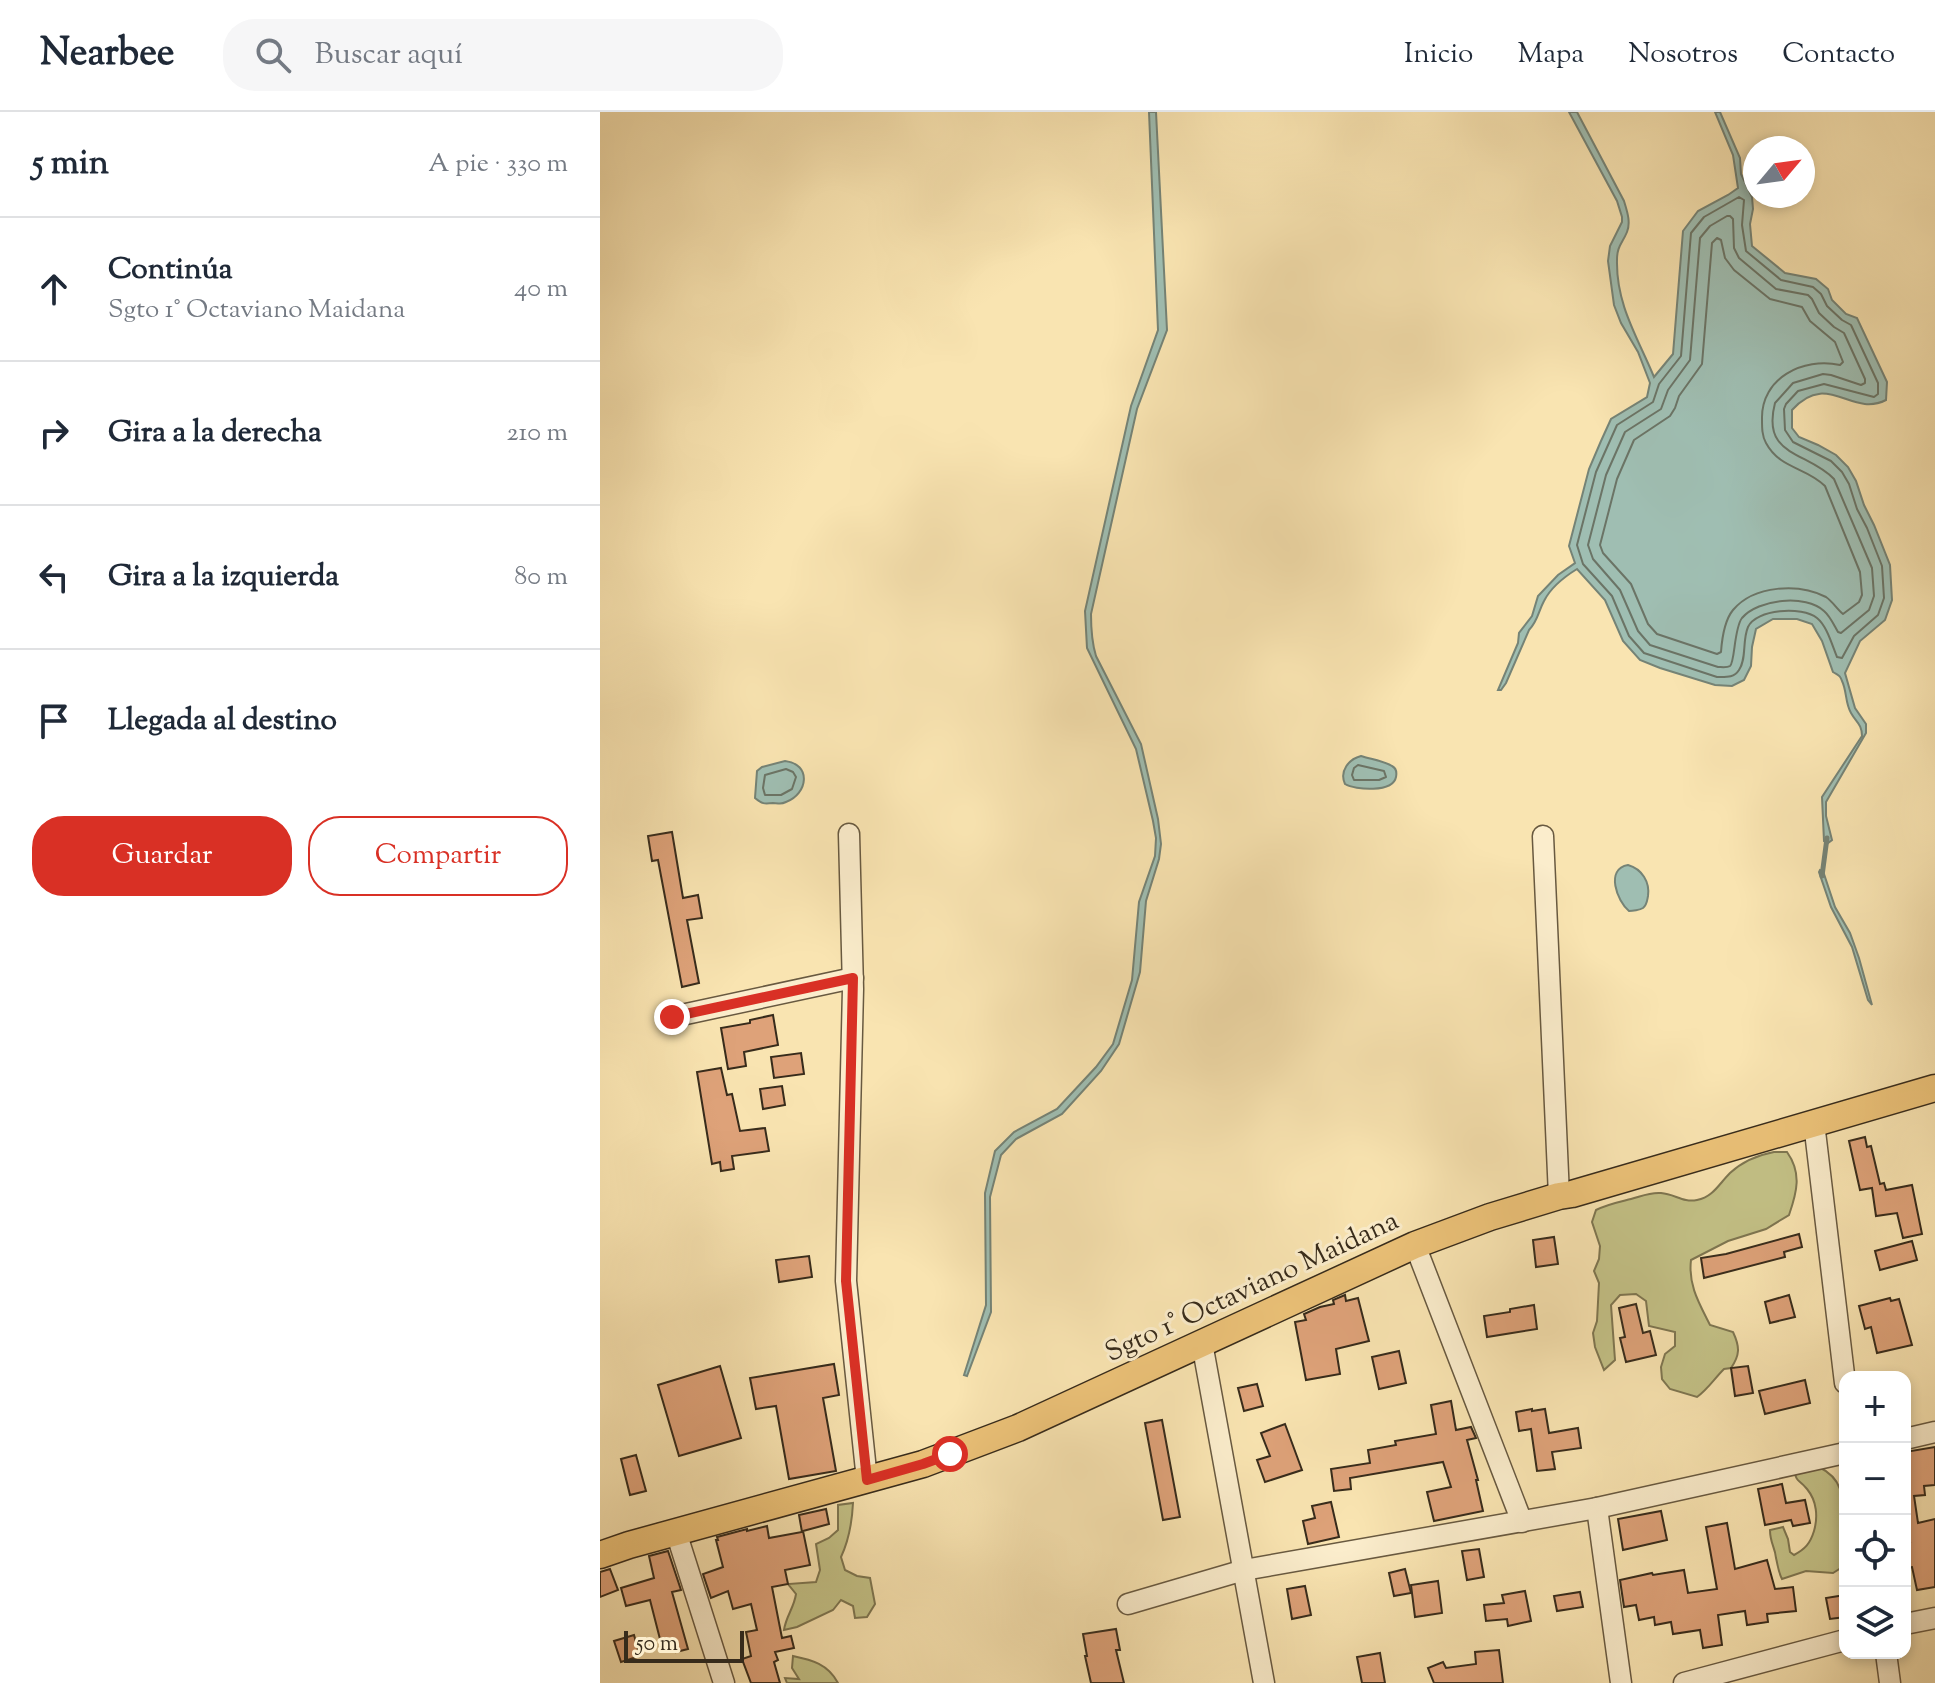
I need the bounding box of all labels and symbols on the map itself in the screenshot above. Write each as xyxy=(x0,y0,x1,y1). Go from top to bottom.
north arrow xyxy=(1743,136,1815,208)
route end xyxy=(654,999,690,1035)
street label: Sgto 1° Octaviano Maidana xyxy=(1099,1202,1406,1373)
route start xyxy=(932,1436,968,1472)
scale bar xyxy=(624,1627,744,1663)

